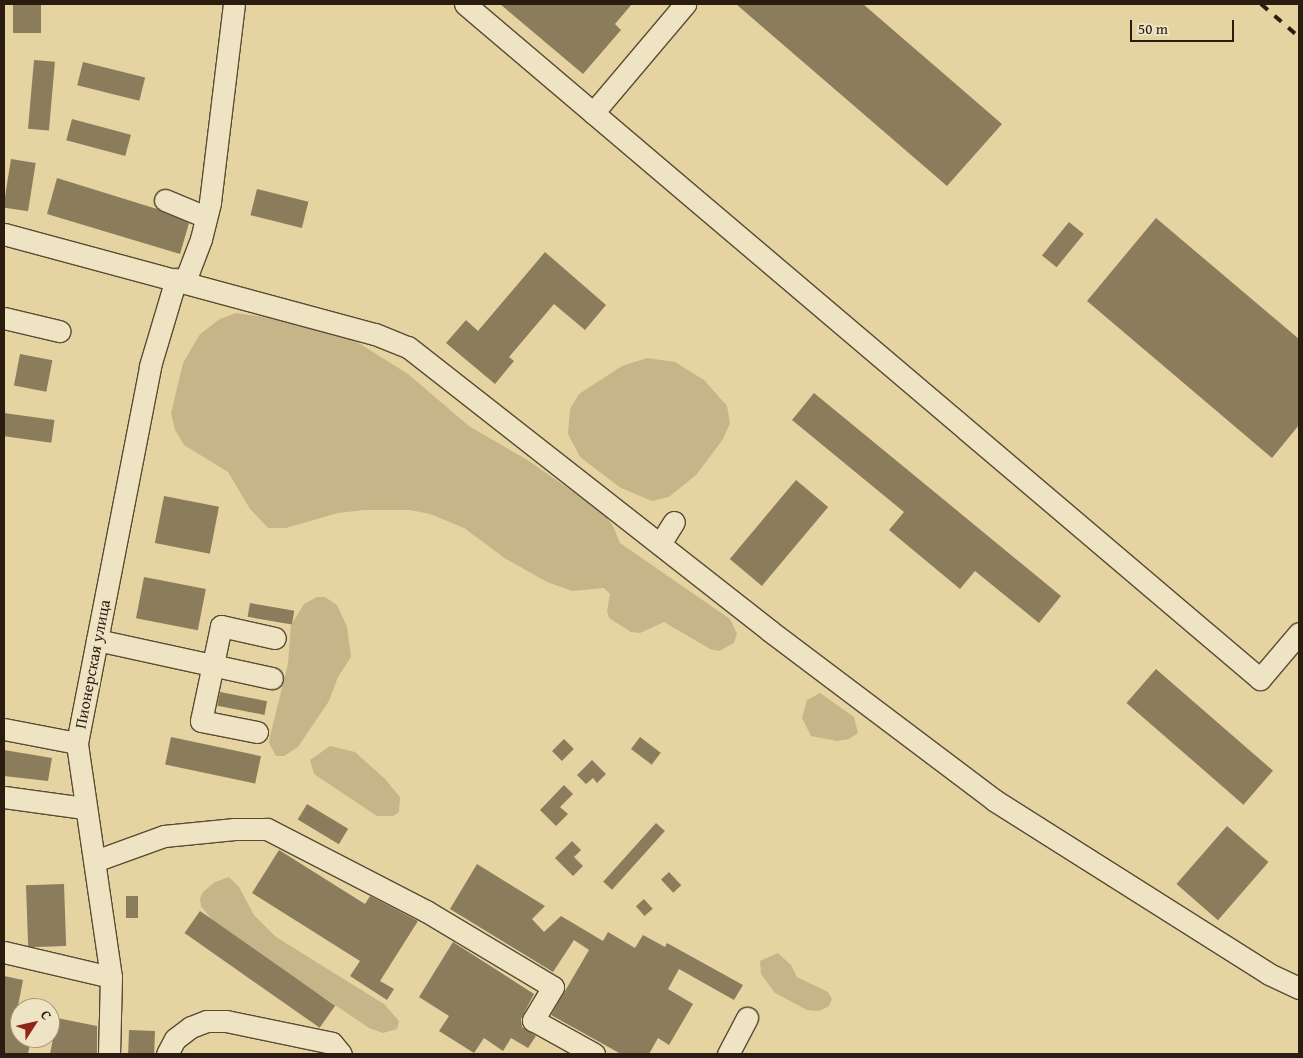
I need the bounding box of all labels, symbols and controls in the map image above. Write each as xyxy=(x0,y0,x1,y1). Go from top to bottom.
scale bar xyxy=(1133,10,1237,42)
text: 50 m xyxy=(1138,18,1168,39)
street label: Пионерская улица xyxy=(70,598,114,730)
north arrow xyxy=(10,998,60,1048)
text: С xyxy=(36,1006,57,1024)

